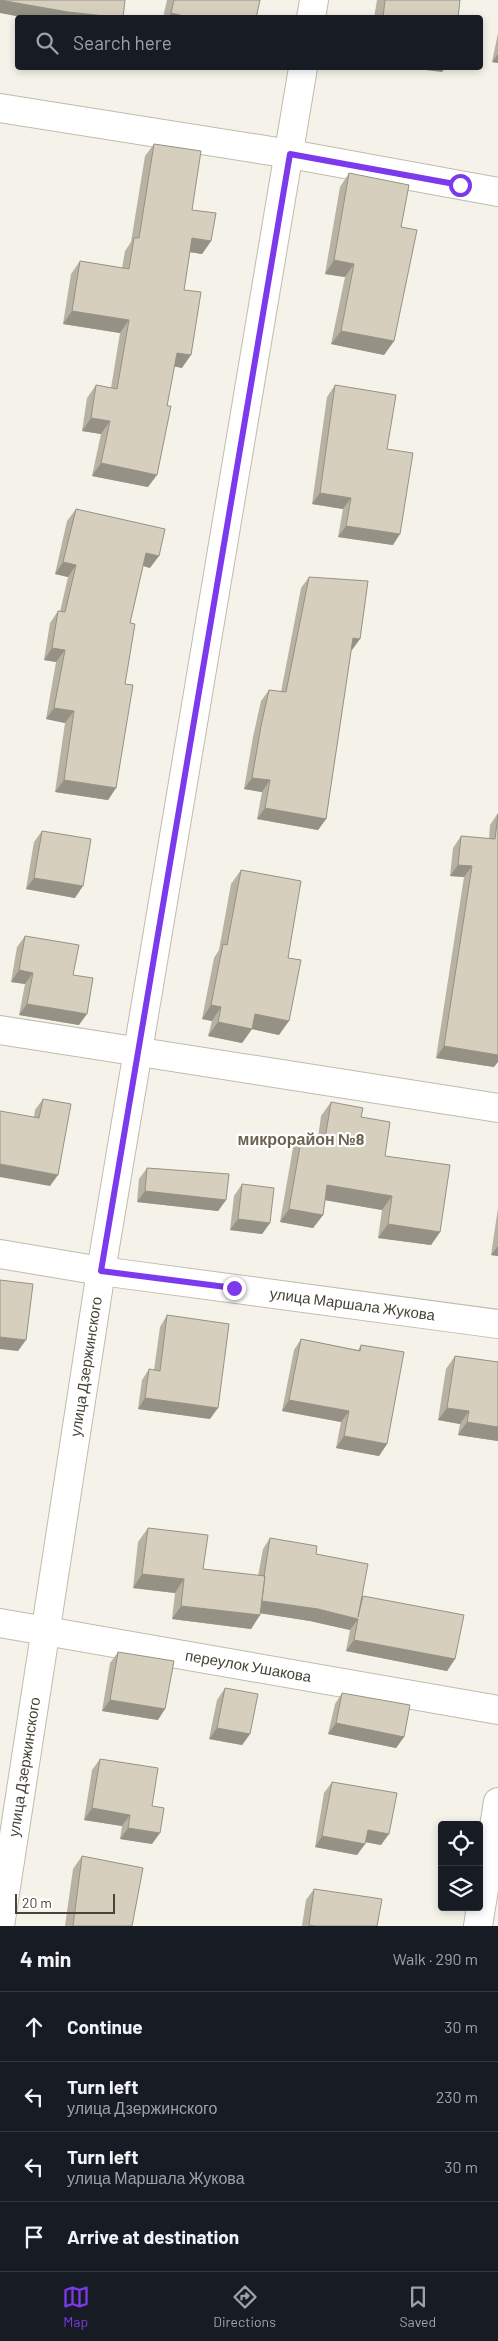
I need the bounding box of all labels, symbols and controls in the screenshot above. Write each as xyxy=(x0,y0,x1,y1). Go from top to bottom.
search box xyxy=(15,15,483,70)
icon: search xyxy=(33,29,61,57)
text: Search here xyxy=(73,31,172,54)
route start xyxy=(449,174,472,197)
district label: микрорайон №8 xyxy=(238,1129,365,1148)
route end xyxy=(223,1277,246,1300)
street label: улица Маршала Жукова xyxy=(269,1284,437,1324)
street label: улица Дзержинского xyxy=(66,1295,105,1438)
street label: переулок Ушакова xyxy=(184,1646,313,1685)
street label: улица Дзержинского xyxy=(4,1696,43,1838)
map controls xyxy=(438,1821,483,1911)
button: locate xyxy=(438,1821,483,1866)
button: layers xyxy=(438,1866,483,1911)
scale bar xyxy=(15,1891,115,1914)
text: 20 m xyxy=(22,1894,52,1911)
text: 4 min xyxy=(20,1946,71,1971)
text: Walk · 290 m xyxy=(393,1949,478,1968)
icon: ahead xyxy=(20,2013,48,2041)
text: Continue xyxy=(67,2015,143,2038)
text: 30 m xyxy=(444,2017,478,2036)
text: Turn left xyxy=(67,2075,138,2098)
icon: left xyxy=(20,2083,48,2111)
text: 230 m xyxy=(436,2087,478,2106)
text: улица Дзержинского xyxy=(67,2098,217,2117)
text: Turn left xyxy=(67,2145,138,2168)
icon: left xyxy=(20,2153,48,2181)
text: 30 m xyxy=(444,2157,478,2176)
text: улица Маршала Жукова xyxy=(67,2168,245,2187)
icon: arrive xyxy=(20,2223,48,2251)
text: Arrive at destination xyxy=(67,2225,239,2248)
tab: Map xyxy=(62,2283,90,2330)
tab: Directions xyxy=(213,2283,276,2330)
tab: Saved xyxy=(399,2283,436,2330)

